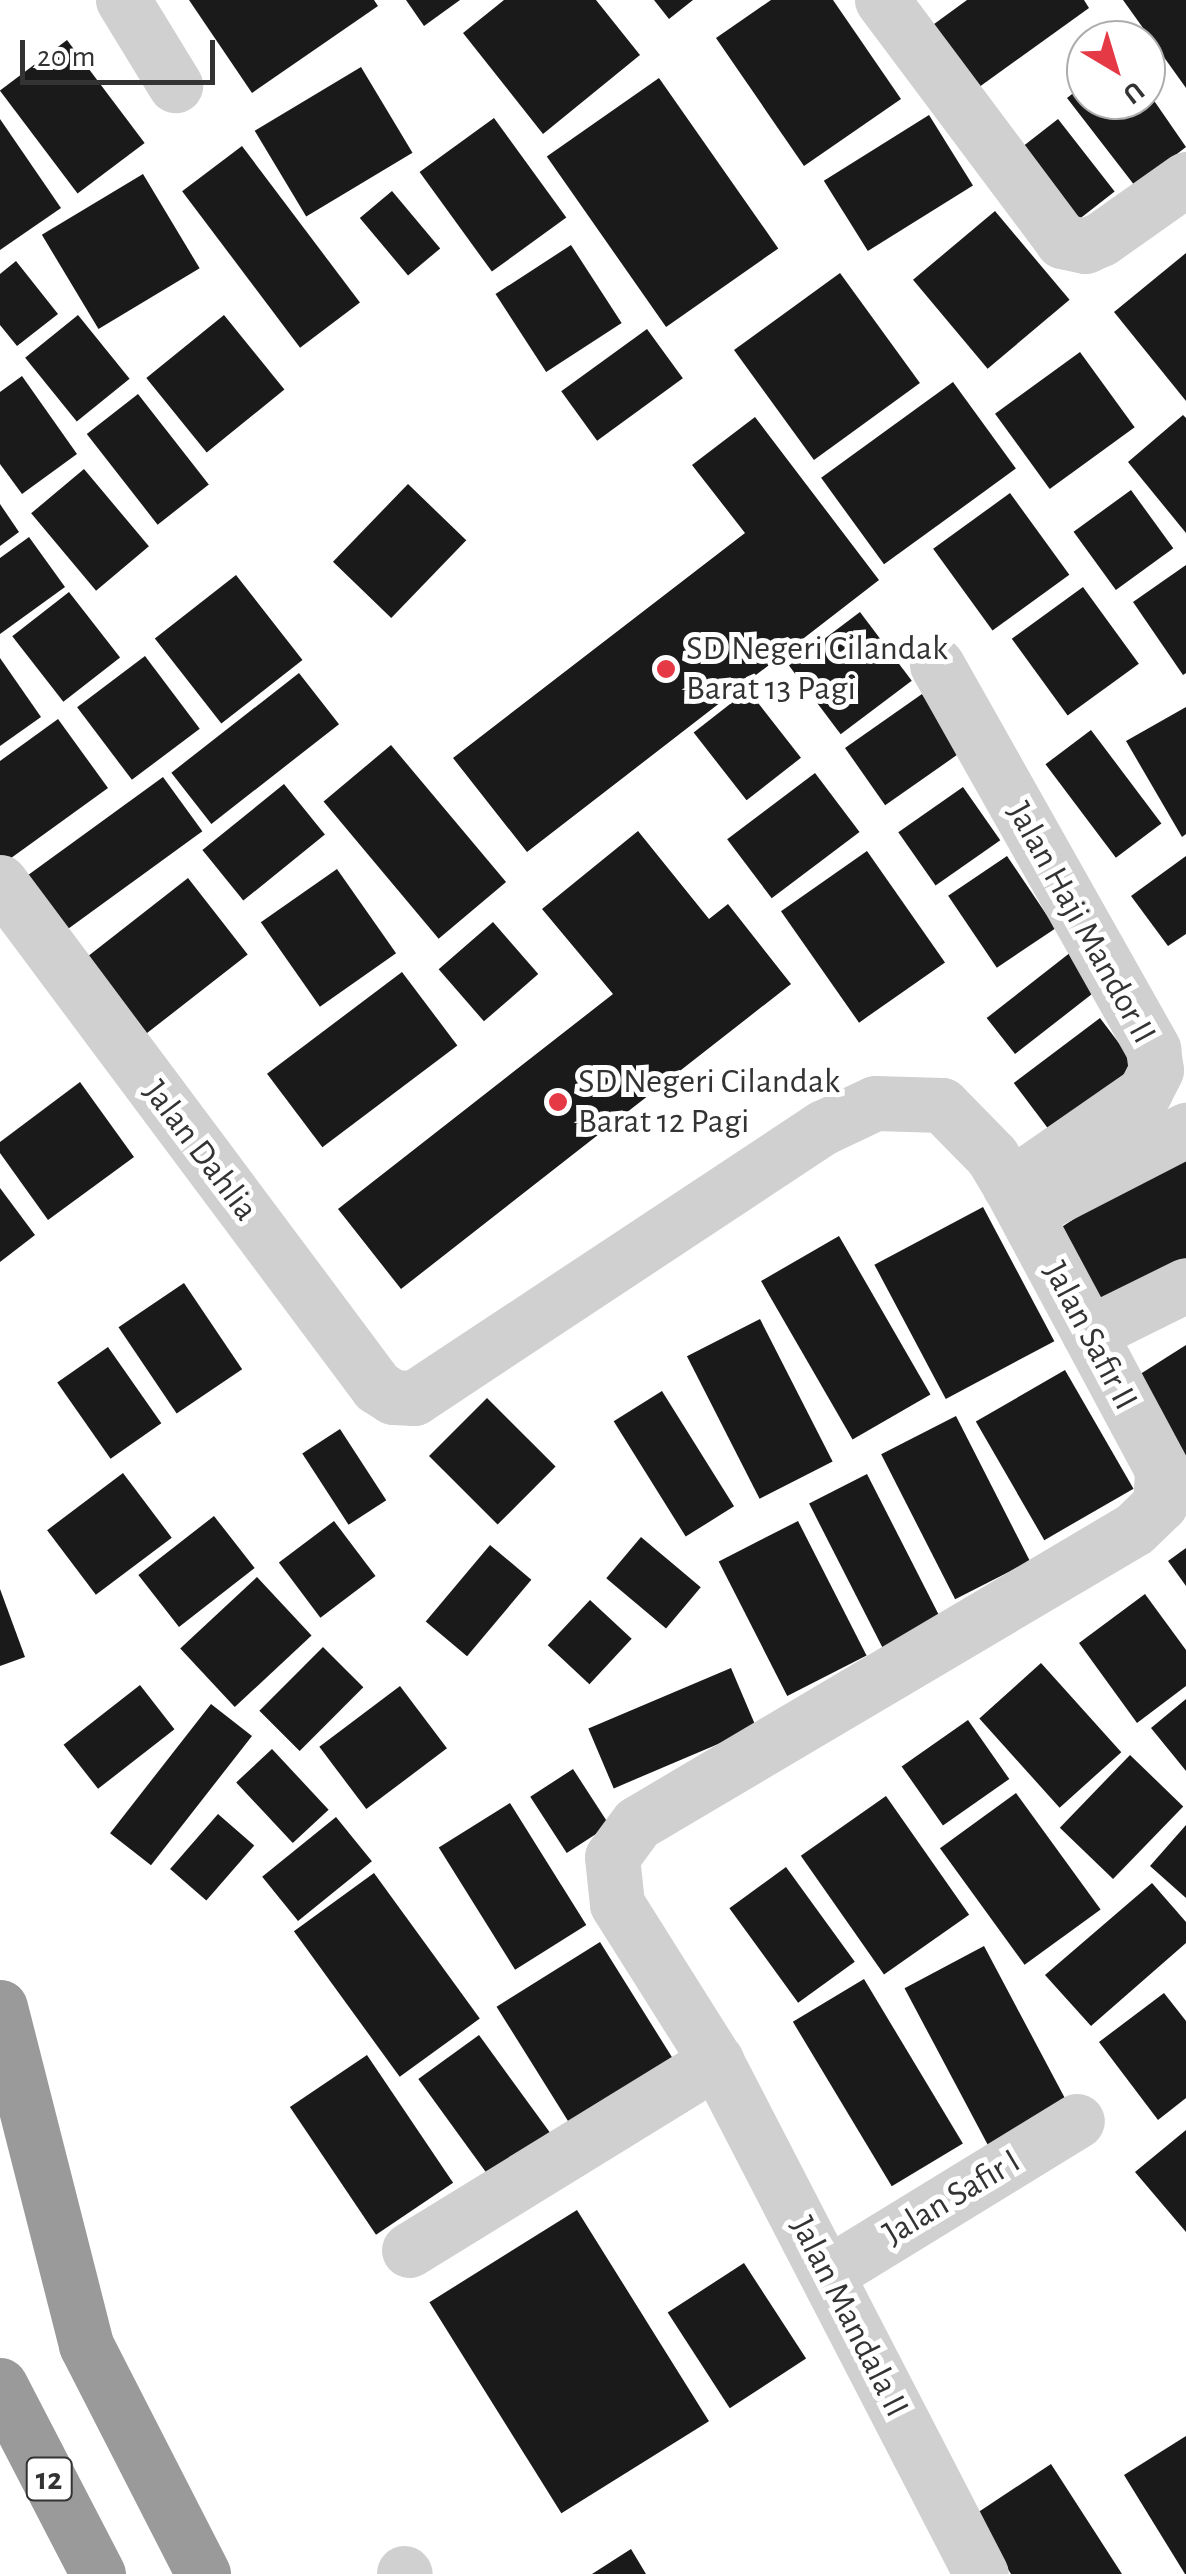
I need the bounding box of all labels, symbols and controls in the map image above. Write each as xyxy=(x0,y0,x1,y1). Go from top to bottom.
scale bar xyxy=(25,20,220,82)
north arrow xyxy=(1066,20,1166,120)
text: 20 m xyxy=(37,42,95,72)
text: U xyxy=(1118,76,1149,109)
place label: SD Negeri Cilandak Barat 13 Pagi xyxy=(686,628,948,710)
marker: SD Negeri Cilandak Barat 13 Pagi xyxy=(655,658,677,680)
street label: Jalan Haji Mandor II xyxy=(997,795,1165,1051)
place label: SD Negeri Cilandak Barat 12 Pagi xyxy=(578,1061,840,1143)
street label: Jalan Dahlia xyxy=(134,1073,266,1229)
marker: SD Negeri Cilandak Barat 12 Pagi xyxy=(547,1091,569,1113)
street label: Jalan Safir II xyxy=(1034,1255,1146,1417)
street label: Jalan Safir I xyxy=(876,2141,1028,2255)
street label: Jalan Mandala II xyxy=(780,2210,918,2424)
road number: 12 xyxy=(24,2452,74,2506)

